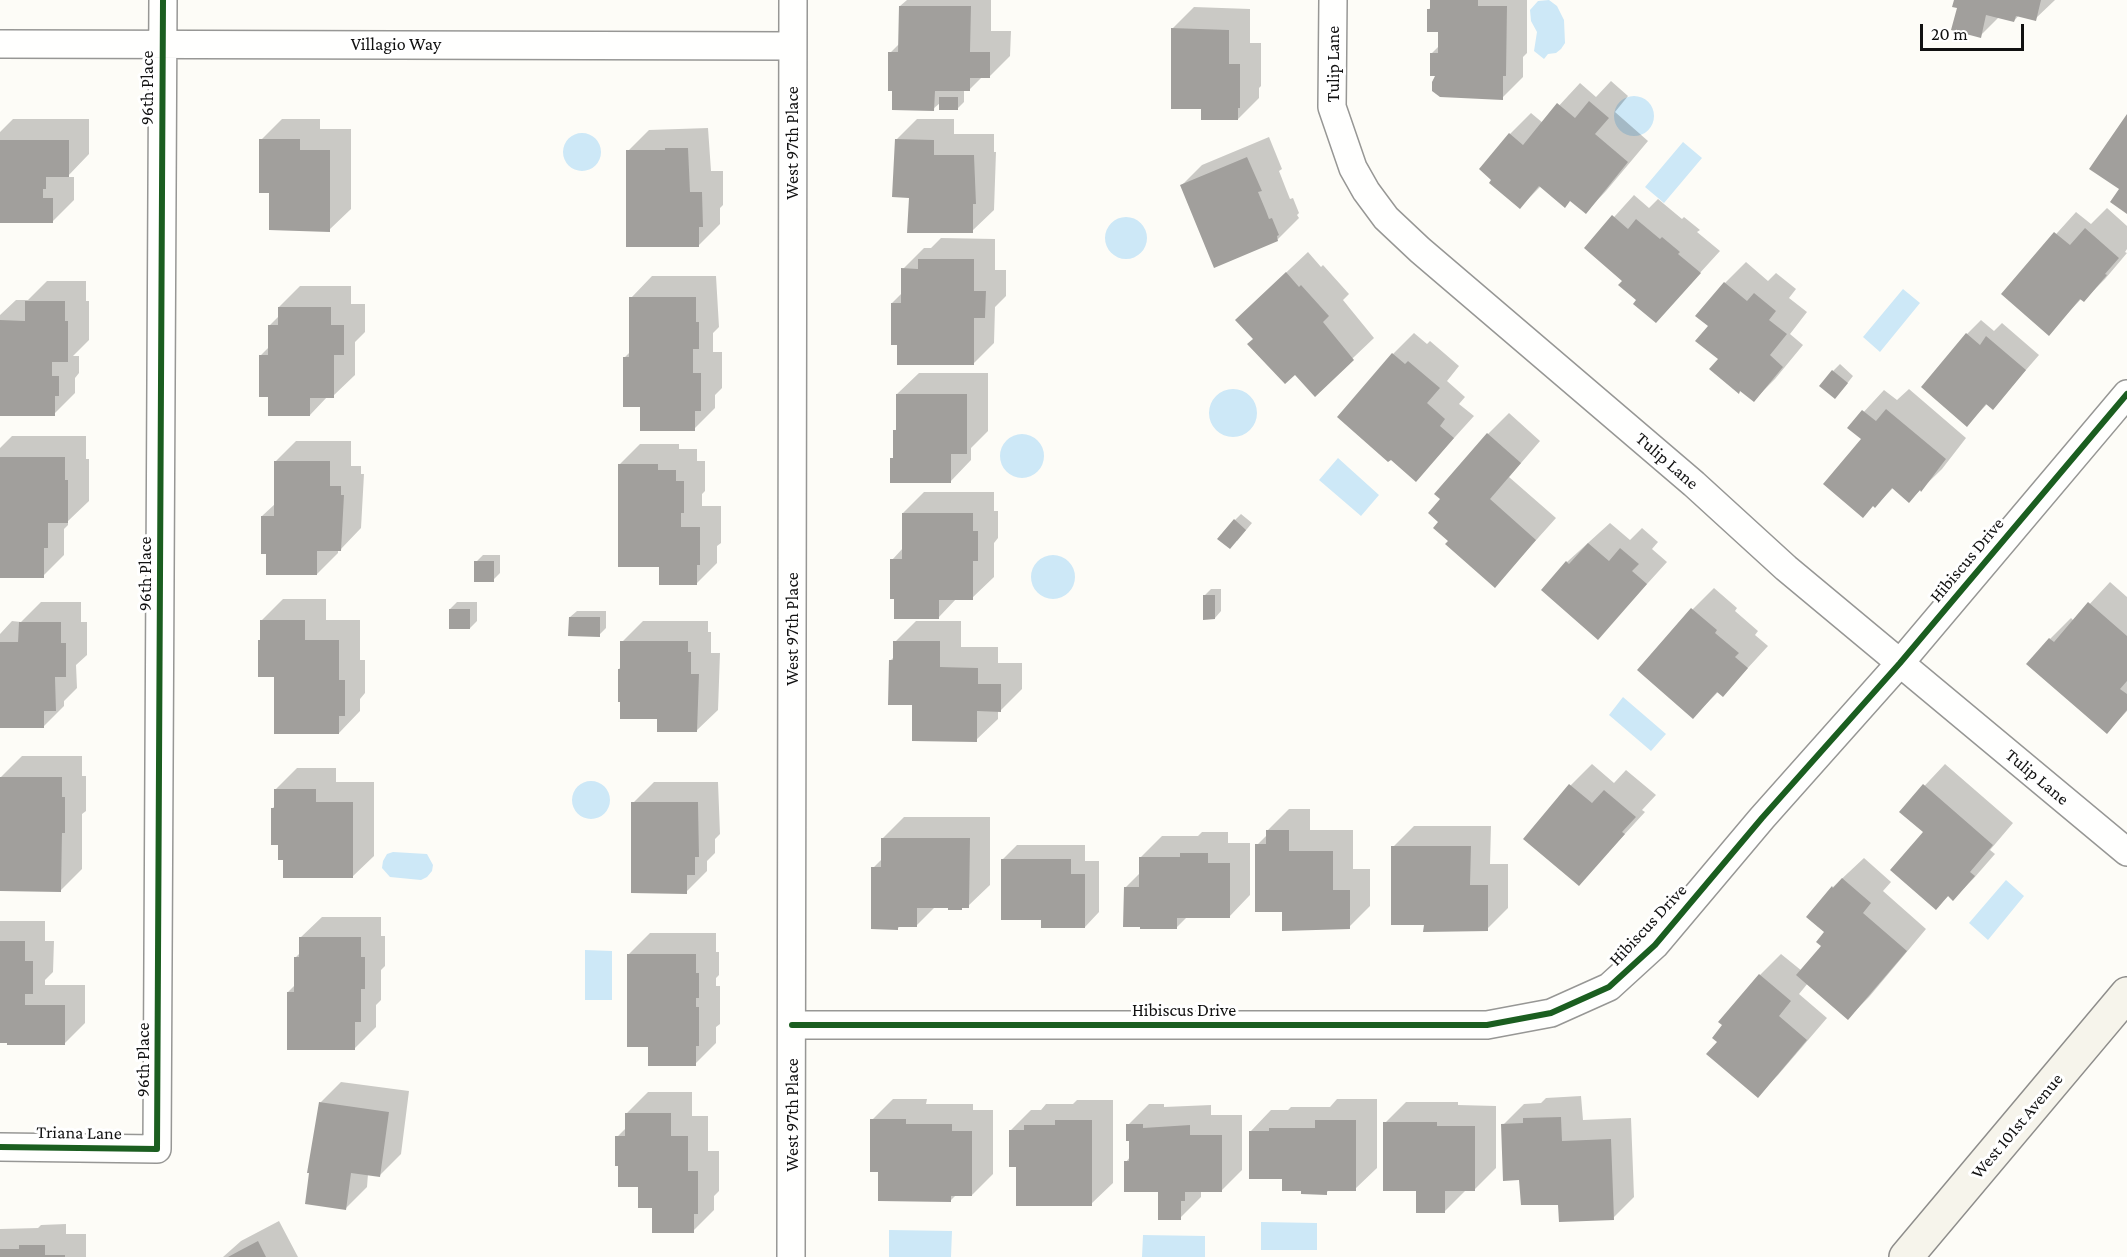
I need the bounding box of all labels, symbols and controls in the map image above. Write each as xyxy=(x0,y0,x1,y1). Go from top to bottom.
scale bar xyxy=(1923,12,2026,50)
text: 20 m xyxy=(1931,24,1968,44)
street label: Tulip Lane xyxy=(1322,26,1344,102)
street label: Villagio Way xyxy=(351,33,441,55)
street label: 96th Place xyxy=(136,51,158,125)
street label: West 97th Place xyxy=(781,86,803,200)
street label: Tulip Lane xyxy=(1631,428,1703,494)
street label: Hibiscus Drive xyxy=(1925,513,2009,607)
street label: 96th Place xyxy=(134,537,156,611)
street label: West 97th Place xyxy=(781,572,803,686)
street label: Tulip Lane xyxy=(2001,744,2073,810)
street label: Hibiscus Drive xyxy=(1605,880,1691,970)
street label: Hibiscus Drive xyxy=(1132,999,1236,1021)
street label: 96th Place xyxy=(132,1023,154,1097)
street label: West 97th Place xyxy=(781,1058,803,1172)
street label: West 101st Avenue xyxy=(1966,1069,2068,1183)
street label: Triana Lane xyxy=(36,1121,122,1145)

